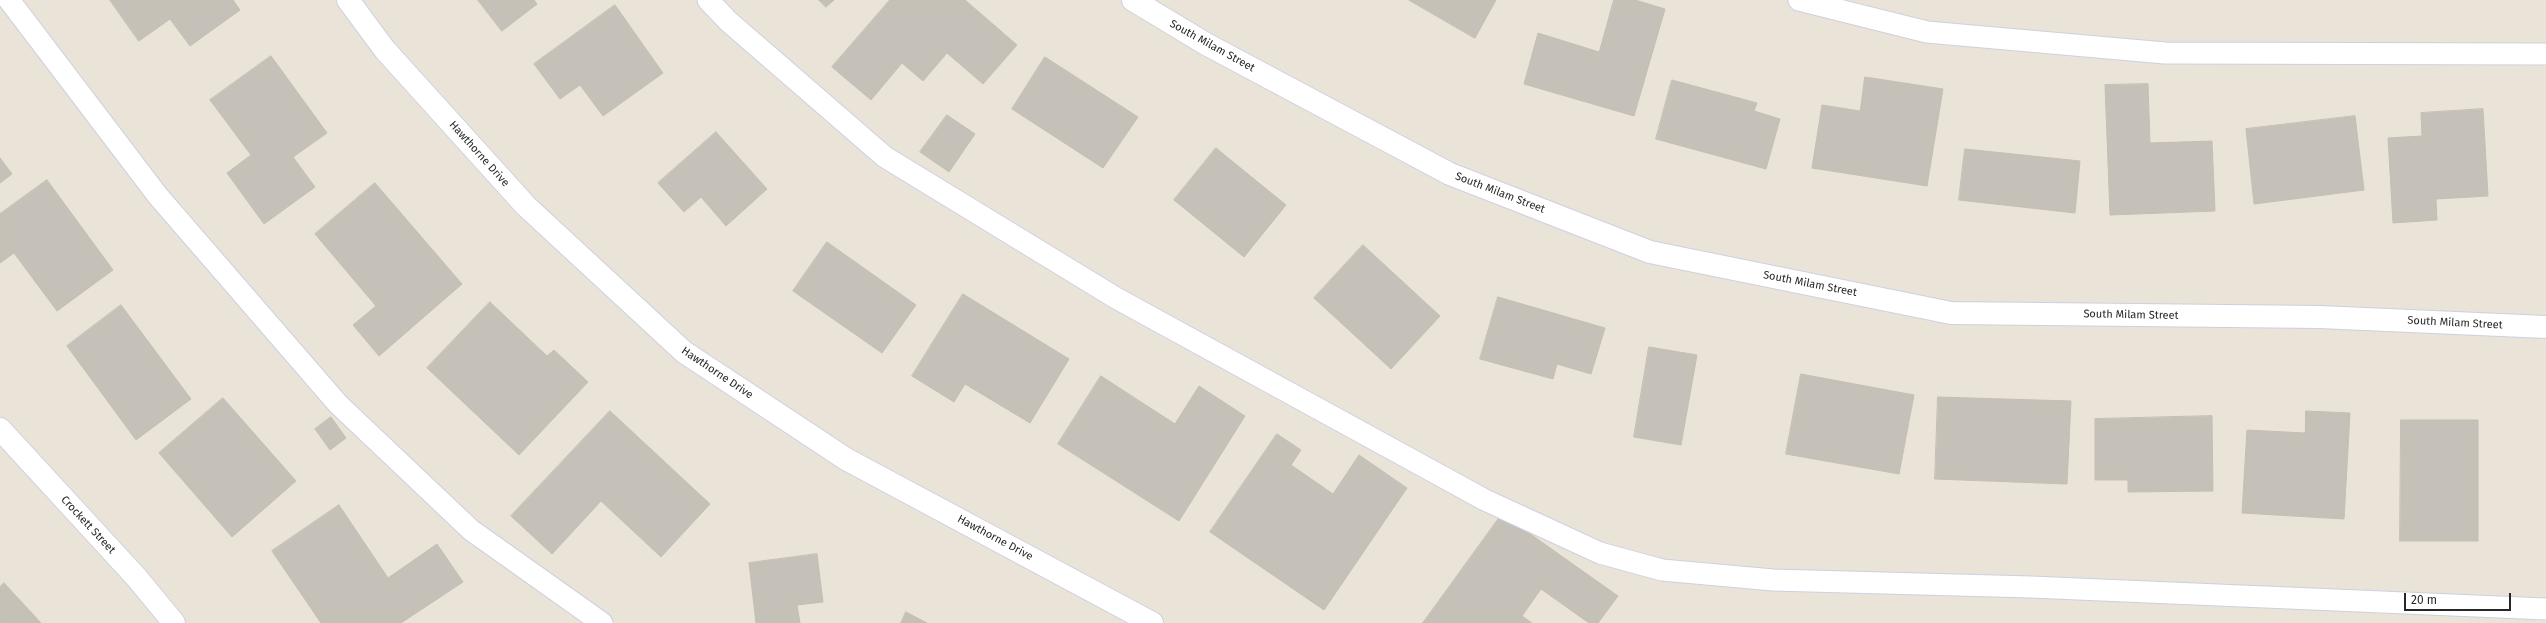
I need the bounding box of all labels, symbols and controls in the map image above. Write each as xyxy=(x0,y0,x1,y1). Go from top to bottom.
street label: South Milam Street xyxy=(1167,17,1257,75)
street label: Hawthorne Drive xyxy=(446,119,512,189)
street label: South Milam Street xyxy=(1453,170,1547,216)
street label: South Milam Street xyxy=(1762,268,1858,300)
street label: South Milam Street xyxy=(2083,308,2179,322)
street label: South Milam Street xyxy=(2407,314,2503,332)
street label: Hawthorne Drive xyxy=(679,344,755,402)
street label: Crockett Street xyxy=(58,494,118,556)
street label: Hawthorne Drive xyxy=(955,513,1035,563)
scale bar xyxy=(2406,585,2513,611)
text: 20 m xyxy=(2411,593,2437,607)

